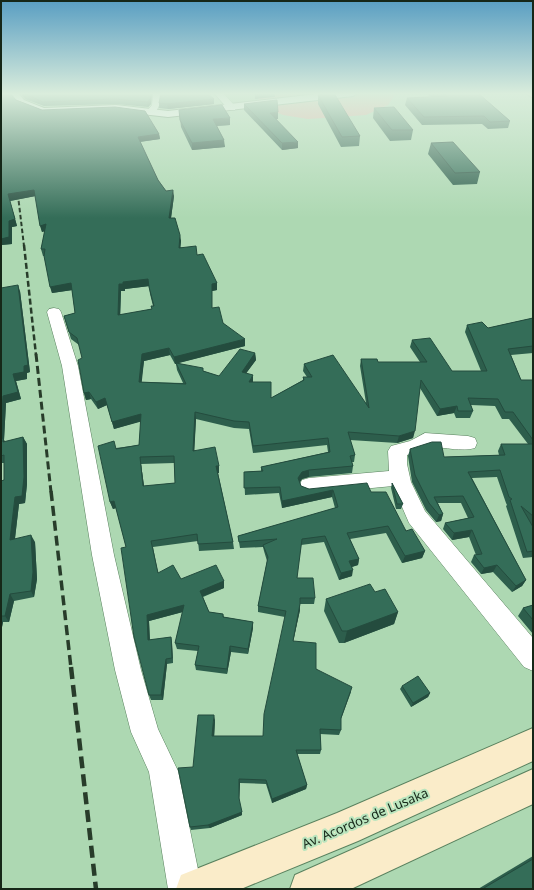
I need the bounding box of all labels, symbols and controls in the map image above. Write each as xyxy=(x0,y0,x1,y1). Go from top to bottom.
street label: Av. Acordos de Lusaka xyxy=(299,783,431,853)

